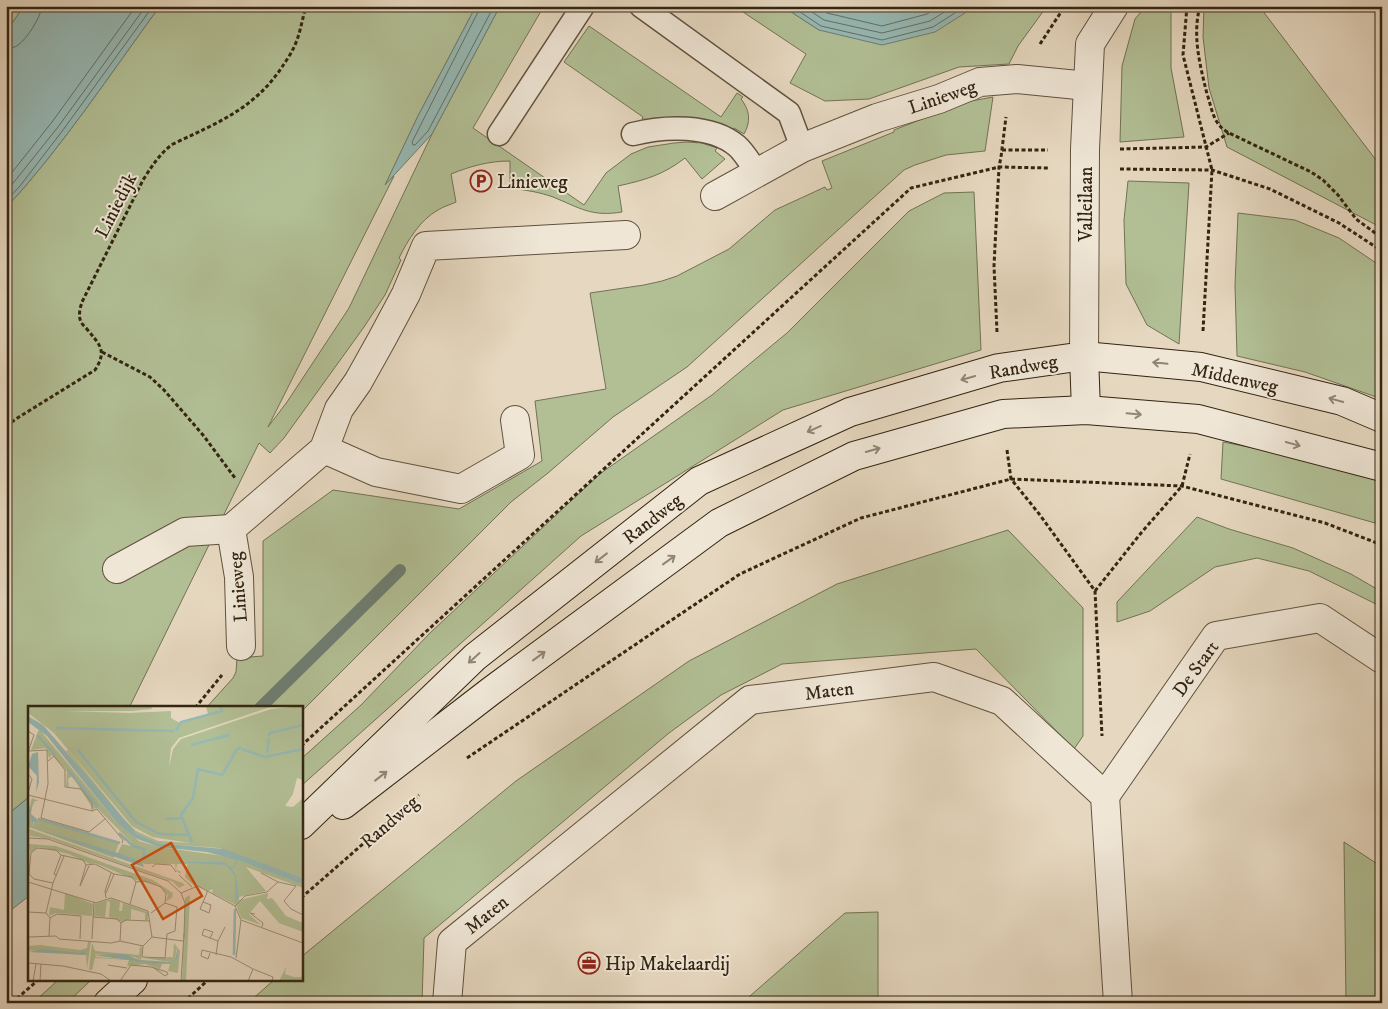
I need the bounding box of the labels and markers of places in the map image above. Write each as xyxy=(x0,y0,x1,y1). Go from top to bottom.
parking icon: Linieweg xyxy=(469,169,493,193)
place label: Linieweg xyxy=(497,171,568,194)
office icon: Hip Makelaardij xyxy=(577,951,601,975)
place label: Hip Makelaardij xyxy=(605,953,730,976)

